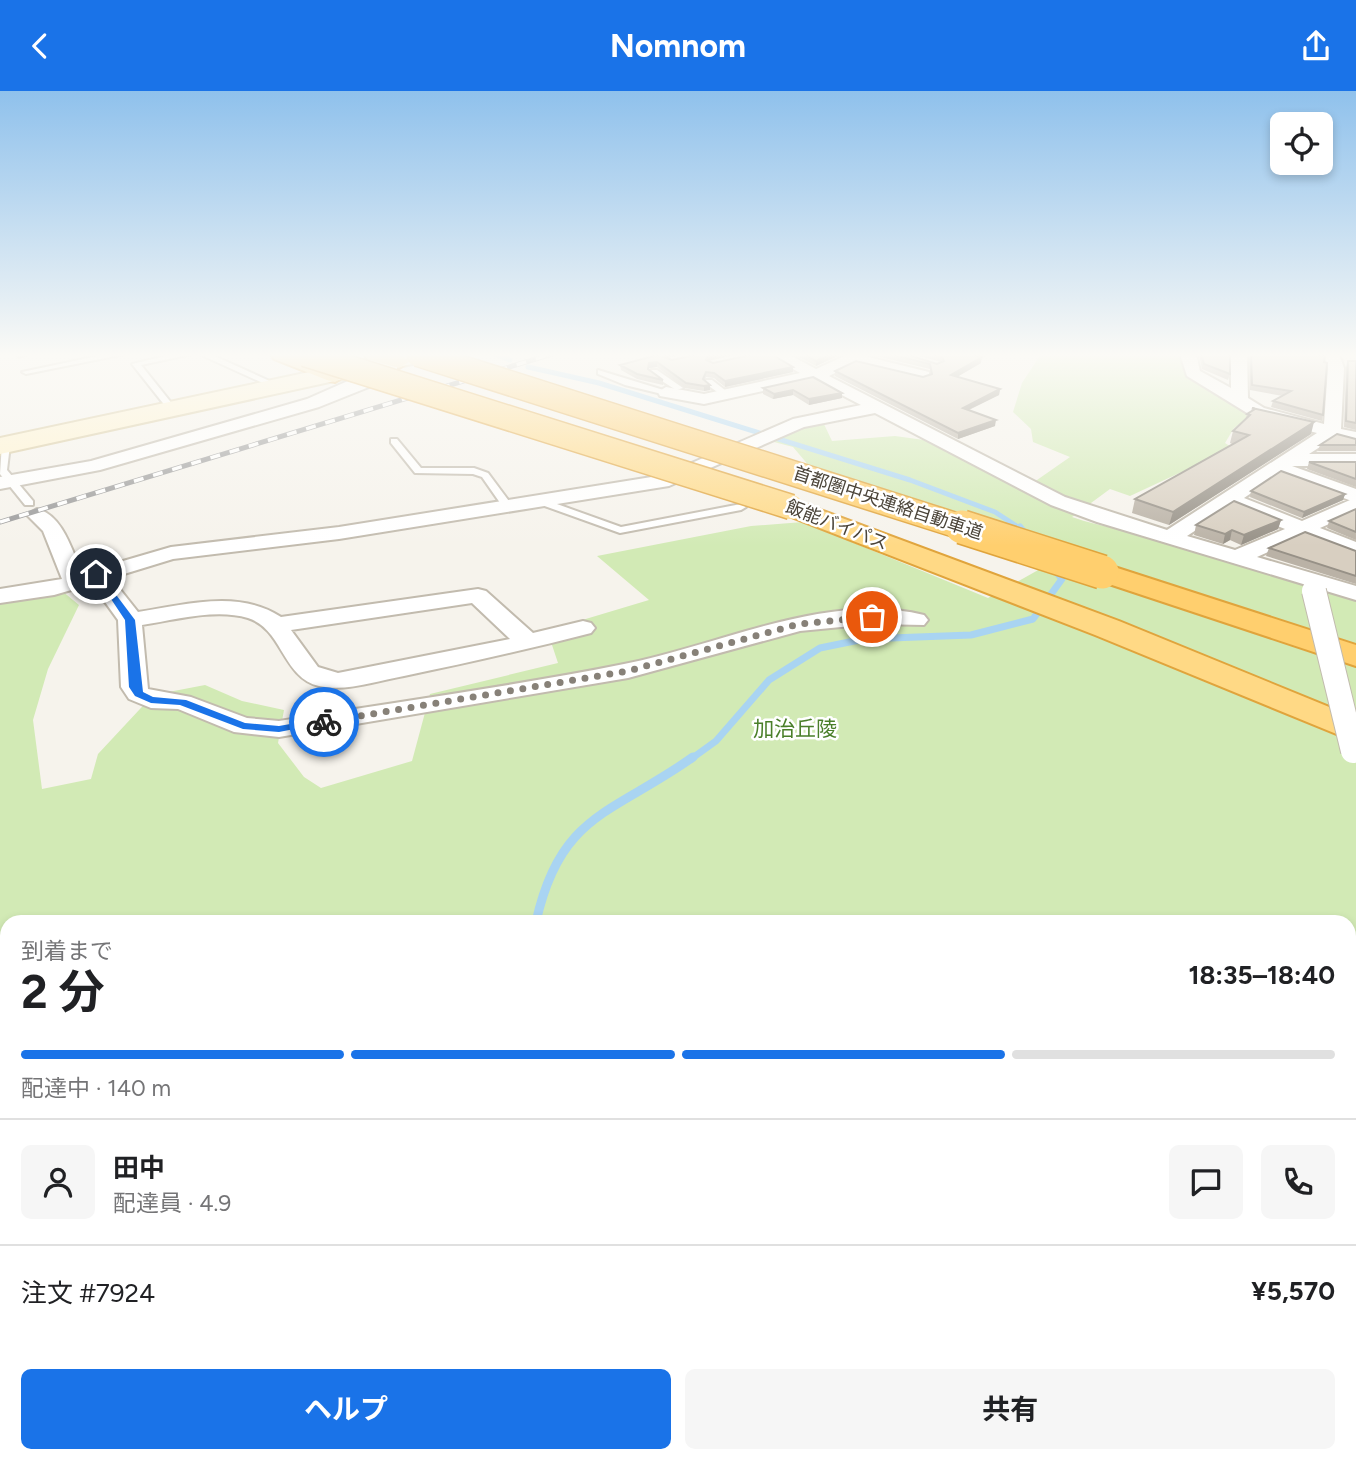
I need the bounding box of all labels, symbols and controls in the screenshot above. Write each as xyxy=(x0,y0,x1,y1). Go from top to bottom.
icon: back xyxy=(21,27,59,65)
text: Nomnom xyxy=(610,27,746,65)
icon: share xyxy=(1297,27,1335,65)
map controls xyxy=(1270,112,1333,175)
button: locate xyxy=(1270,112,1333,175)
street label: 首都圏中央連絡自動車道 xyxy=(790,462,986,544)
street label: 飯能バイパス xyxy=(783,495,891,555)
pin xyxy=(66,544,126,604)
icon: home xyxy=(77,555,115,593)
pin xyxy=(842,587,902,647)
icon: bag xyxy=(853,598,891,636)
courier xyxy=(289,687,359,757)
icon: bike xyxy=(305,703,343,741)
park label: 加治丘陵 xyxy=(753,716,837,741)
text: 到着まで xyxy=(21,937,113,965)
text: 18:35–18:40 xyxy=(1188,959,1335,991)
text: 2 分 xyxy=(21,964,105,1020)
text: 配達中 · 140 m xyxy=(21,1074,171,1102)
button: person xyxy=(21,1145,95,1219)
button: chat xyxy=(1169,1145,1243,1219)
button: phone xyxy=(1261,1145,1335,1219)
text: 田中 xyxy=(113,1152,165,1184)
text: 配達員 · 4.9 xyxy=(113,1189,231,1217)
text: ¥5,570 xyxy=(1251,1275,1335,1307)
text: 注文 #7924 xyxy=(21,1277,155,1309)
button: ヘルプ xyxy=(21,1369,671,1449)
button: 共有 xyxy=(685,1369,1335,1449)

